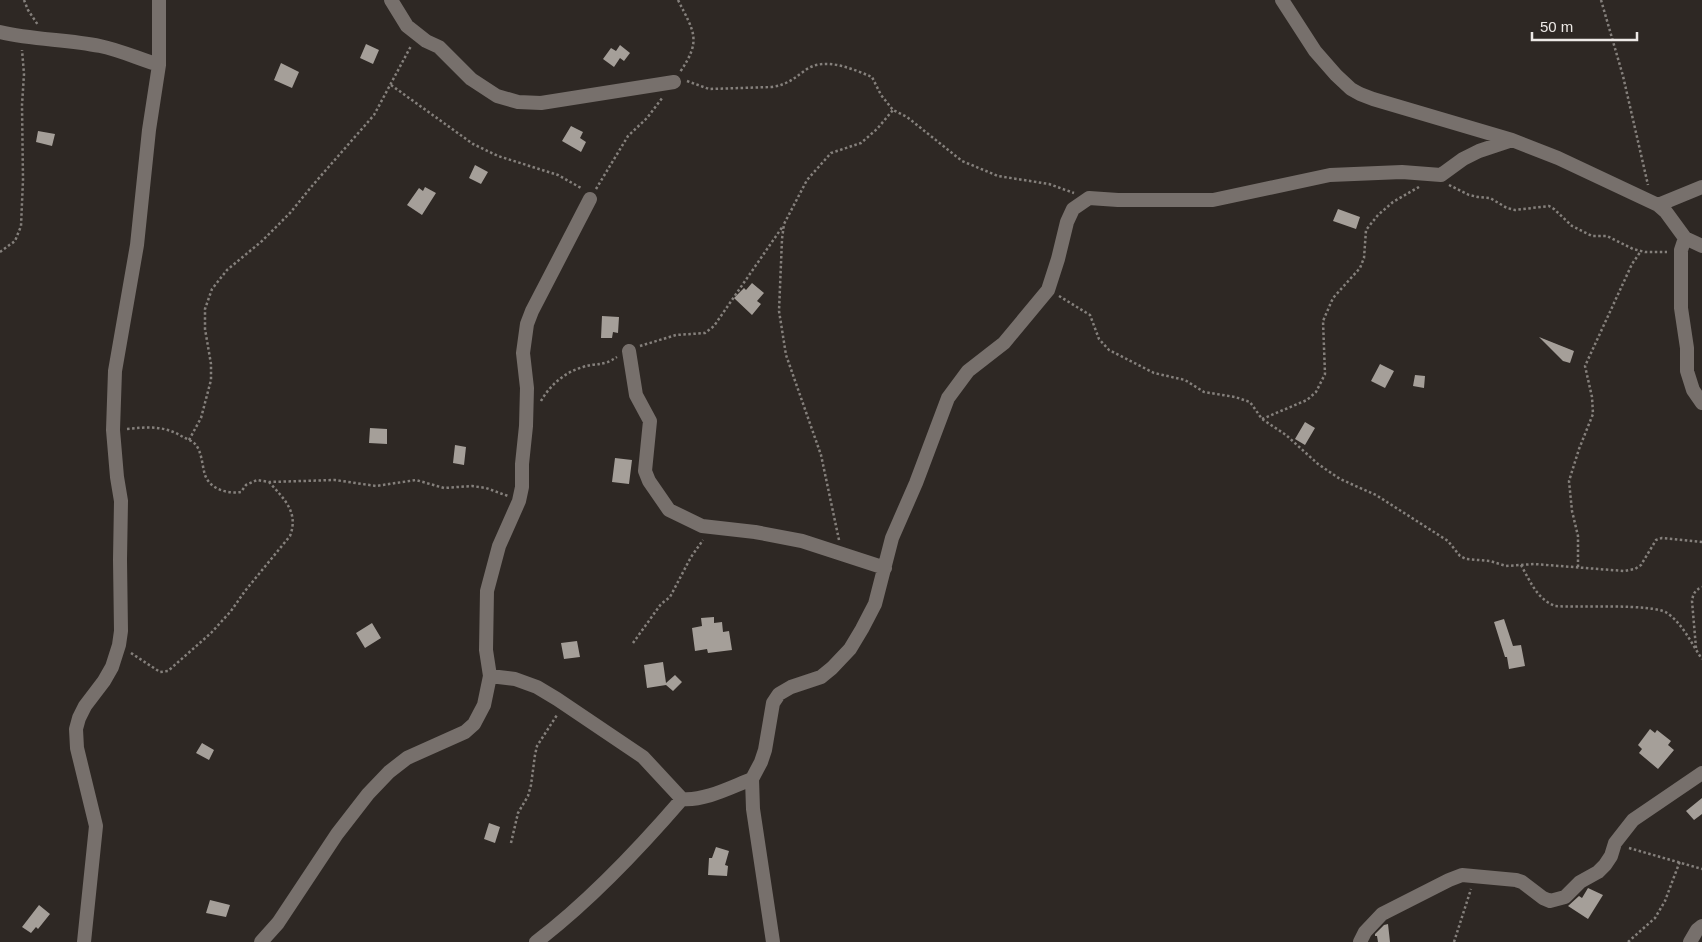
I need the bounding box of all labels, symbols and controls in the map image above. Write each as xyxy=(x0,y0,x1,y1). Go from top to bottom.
scale bar xyxy=(1532,10,1637,42)
text: 50 m xyxy=(1540,18,1573,35)

